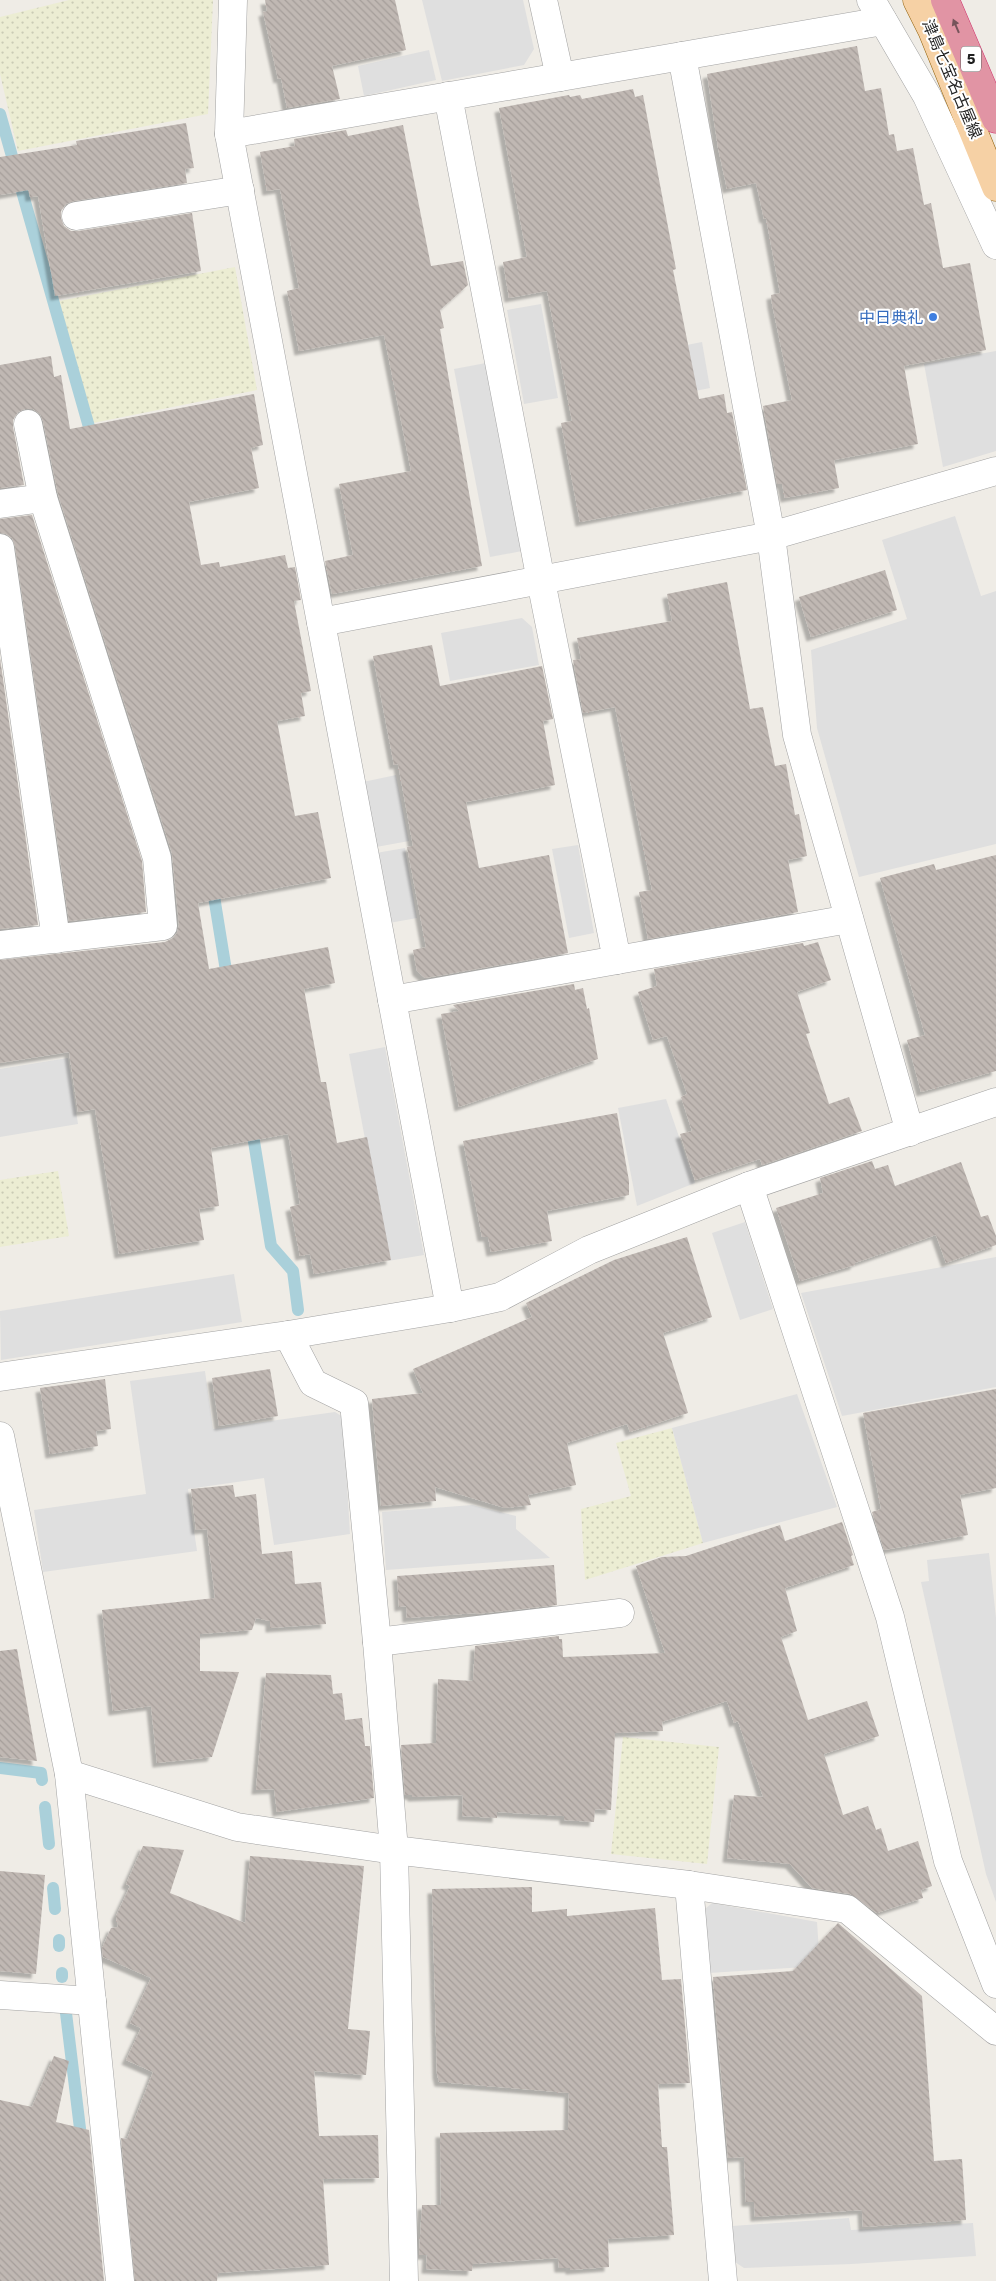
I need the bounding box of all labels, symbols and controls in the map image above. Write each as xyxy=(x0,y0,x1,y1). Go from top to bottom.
street label: 津島七宝名古屋線 xyxy=(918,16,986,142)
one-way arrow xyxy=(952,19,960,33)
road number: 5 xyxy=(961,46,981,72)
place label: 中日典礼 xyxy=(859,308,923,327)
marker: 中日典礼 xyxy=(927,311,939,323)

